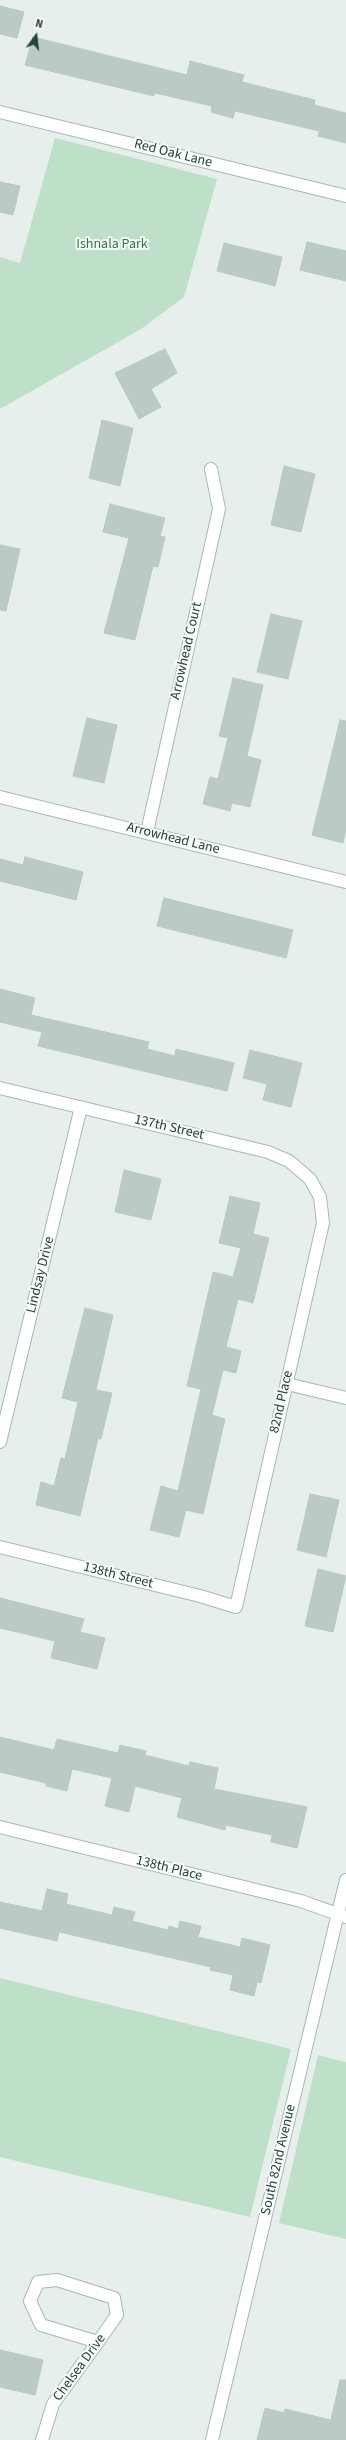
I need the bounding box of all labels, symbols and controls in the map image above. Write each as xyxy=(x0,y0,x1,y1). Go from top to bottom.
north arrow xyxy=(16,16,56,56)
text: N xyxy=(34,16,45,32)
street label: Red Oak Lane xyxy=(132,136,214,172)
park label: Ishnala Park xyxy=(76,237,148,253)
street label: Arrowhead Court xyxy=(168,601,206,701)
street label: Arrowhead Lane xyxy=(125,819,221,859)
street label: 137th Street xyxy=(132,1112,206,1144)
street label: Lindsay Drive xyxy=(23,1235,59,1315)
street label: 82nd Place xyxy=(267,1369,297,1435)
street label: 138th Street xyxy=(81,1559,155,1593)
street label: 138th Place xyxy=(134,1853,204,1885)
street label: South 82nd Avenue xyxy=(258,2103,300,2217)
street label: Chelsea Drive xyxy=(50,2331,110,2405)

